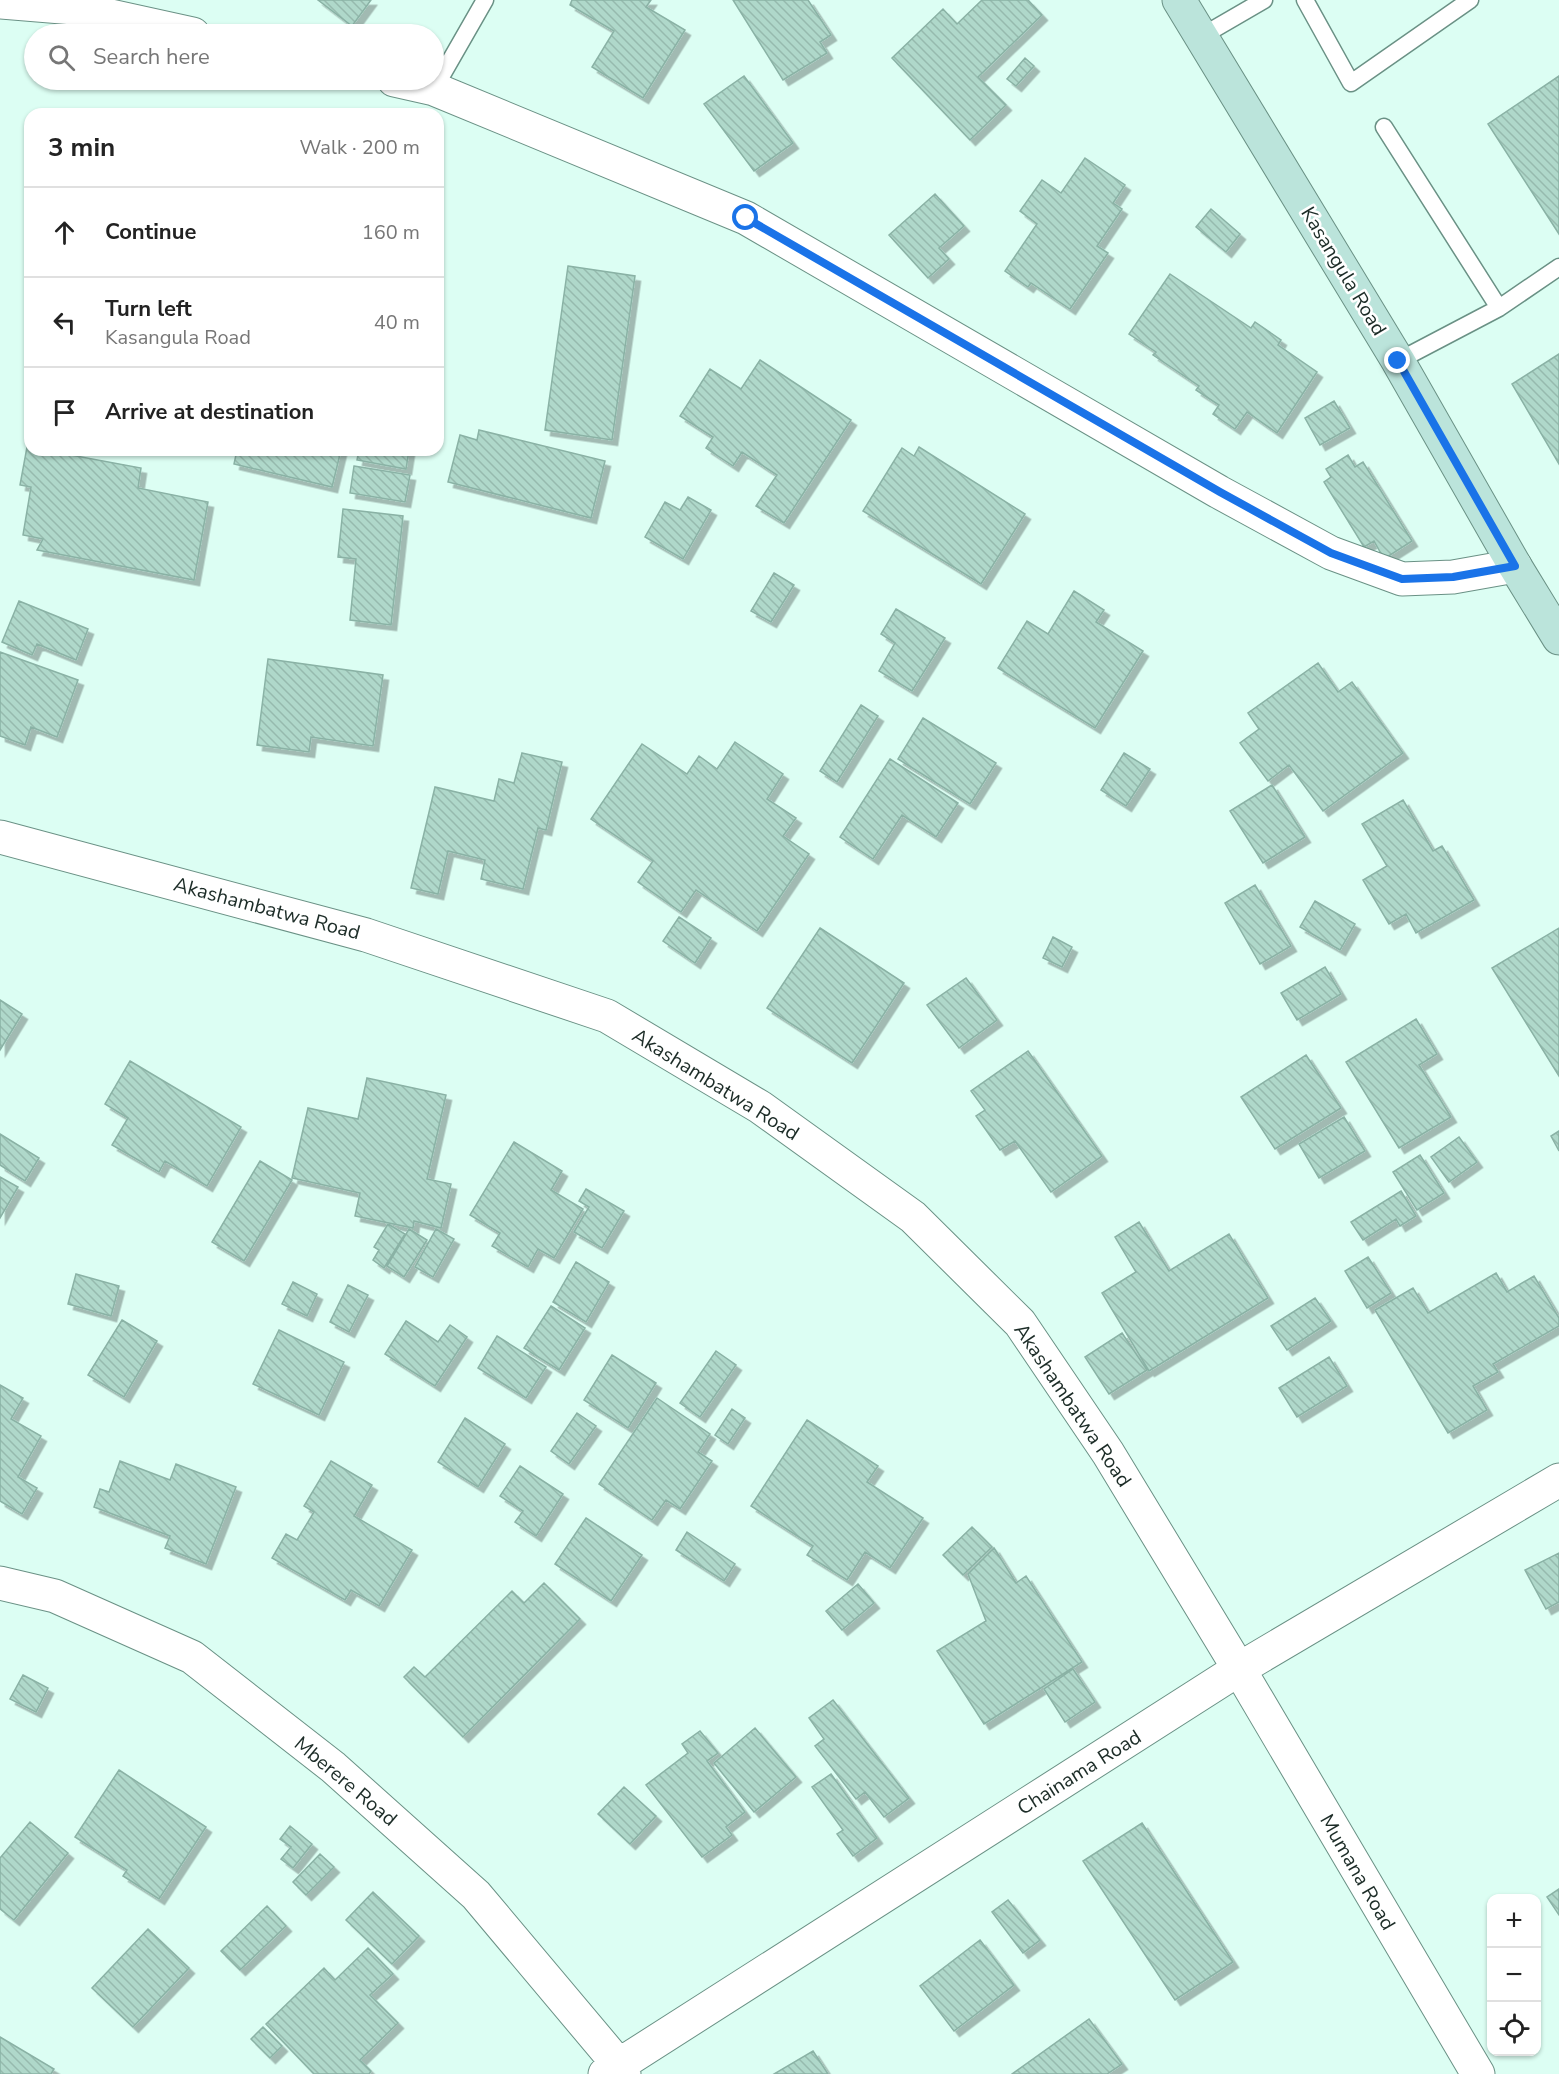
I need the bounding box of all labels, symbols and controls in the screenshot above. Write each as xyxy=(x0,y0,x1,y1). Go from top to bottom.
search box xyxy=(24,24,444,90)
icon: search xyxy=(45,41,78,74)
text: Search here xyxy=(93,42,210,72)
text: 3 min xyxy=(48,130,115,165)
text: Walk · 200 m xyxy=(300,134,420,161)
street label: Kasangula Road xyxy=(1294,202,1393,341)
route start xyxy=(732,204,758,230)
icon: ahead xyxy=(48,216,81,249)
text: Continue xyxy=(105,217,196,247)
text: 160 m xyxy=(362,219,420,246)
text: Turn left xyxy=(105,294,192,324)
icon: left xyxy=(48,306,81,339)
text: 40 m xyxy=(374,309,420,336)
text: Kasangula Road xyxy=(105,324,251,351)
route end xyxy=(1384,347,1410,373)
icon: arrive xyxy=(48,396,81,429)
text: Arrive at destination xyxy=(105,397,314,427)
street label: Akashambatwa Road xyxy=(171,871,363,946)
street label: Akashambatwa Road xyxy=(627,1022,804,1147)
street label: Akashambatwa Road xyxy=(1008,1318,1137,1492)
street label: Chainama Road xyxy=(1012,1724,1146,1821)
street label: Mberere Road xyxy=(289,1730,403,1832)
street label: Mumana Road xyxy=(1313,1809,1402,1935)
map controls xyxy=(1487,1894,1541,2056)
button: + xyxy=(1487,1894,1541,1948)
button: − xyxy=(1487,1948,1541,2002)
button: locate xyxy=(1487,2002,1541,2056)

